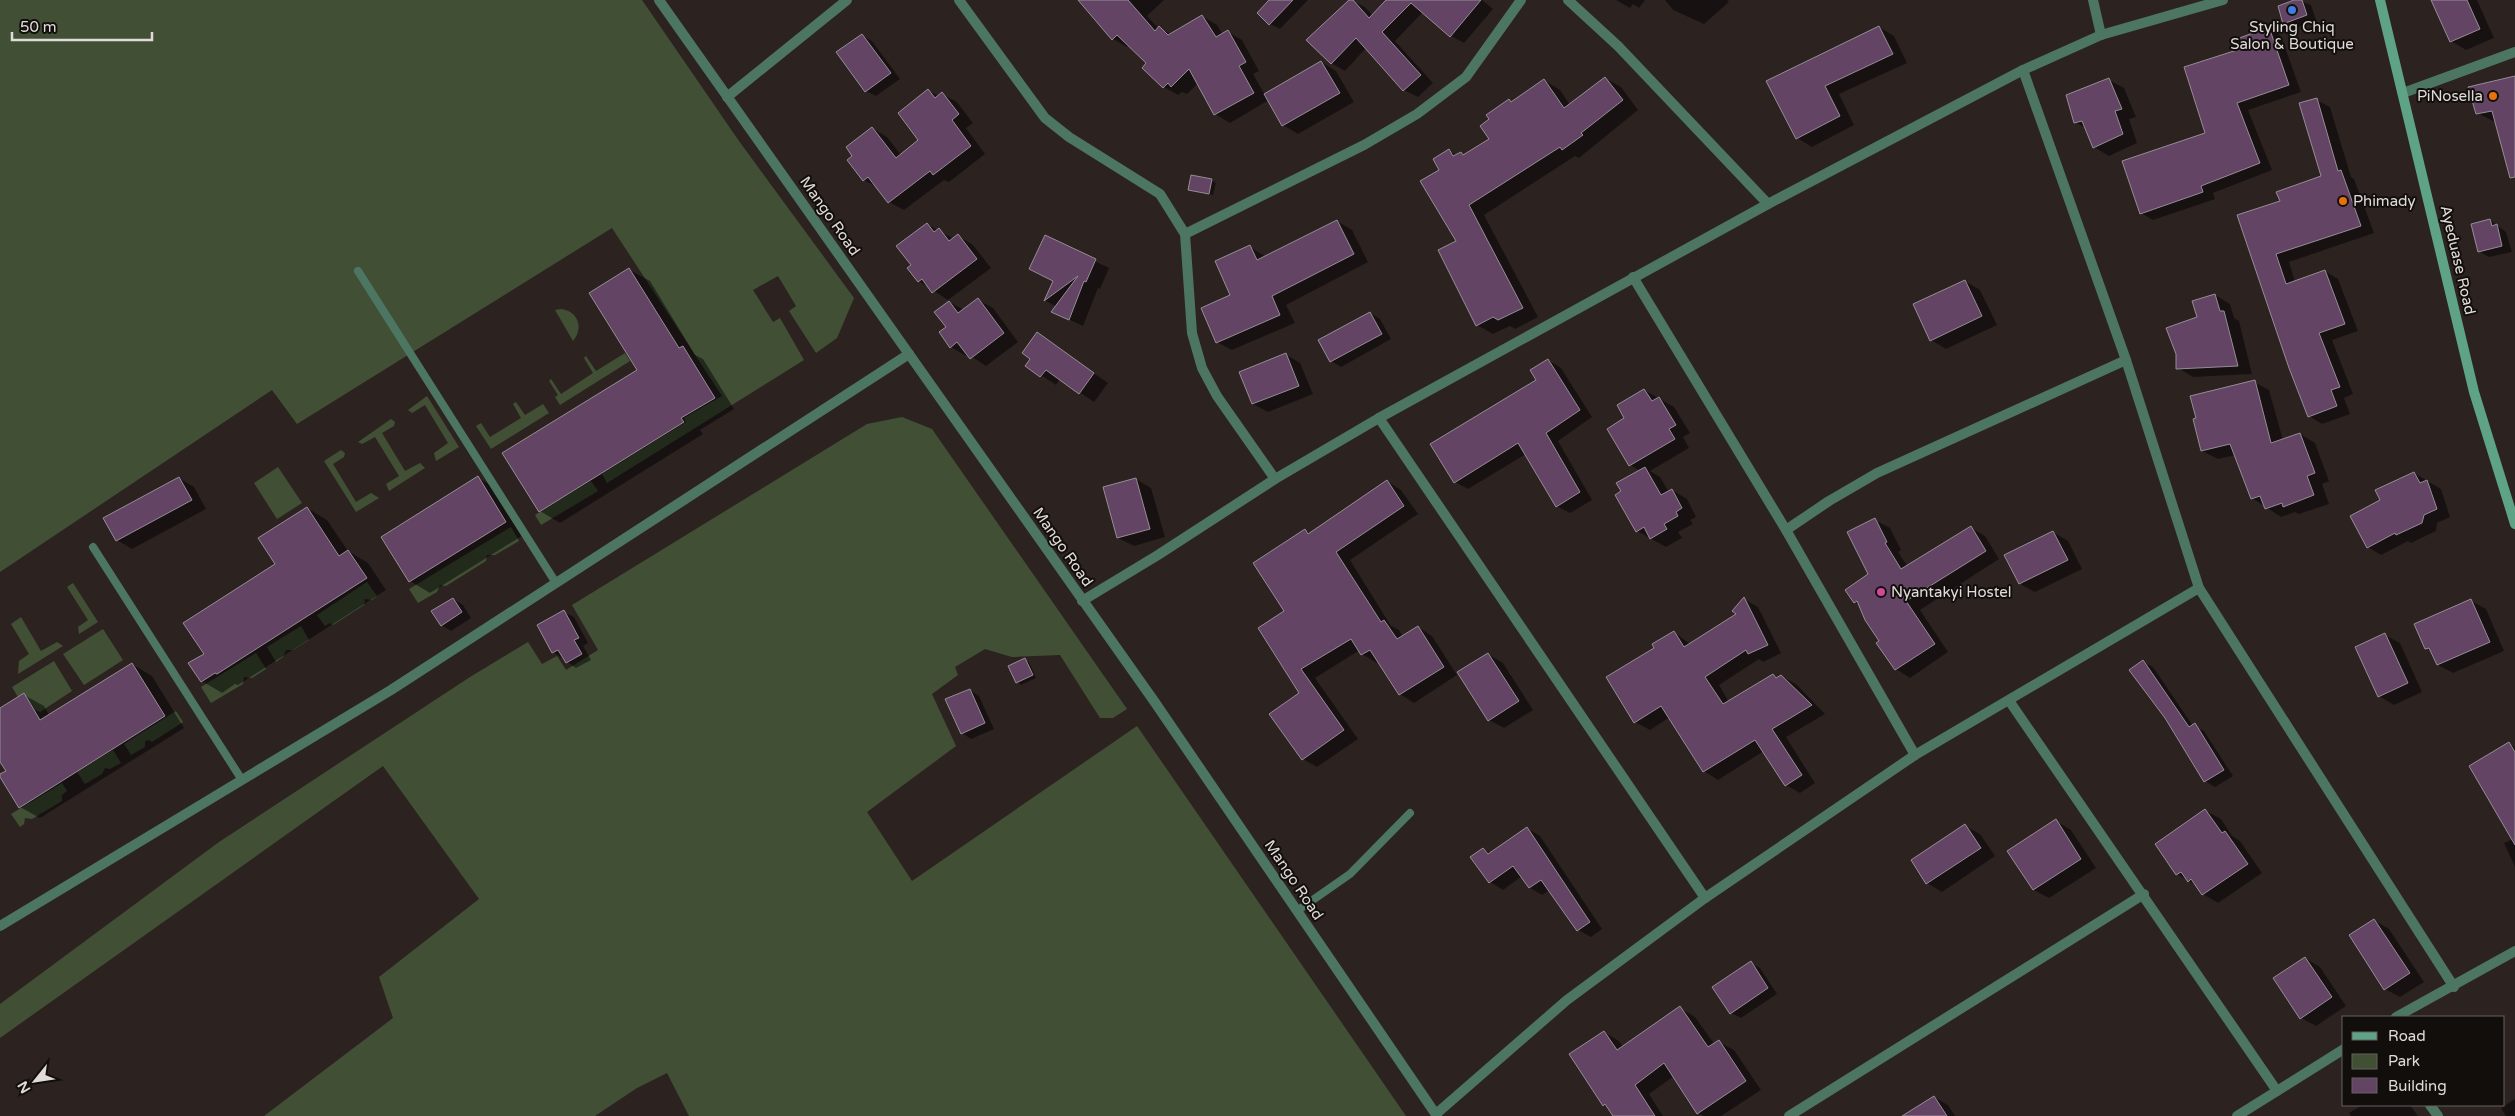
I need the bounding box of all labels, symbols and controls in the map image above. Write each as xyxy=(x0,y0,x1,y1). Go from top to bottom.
marker: Styling Chiq Salon & Boutique xyxy=(2286,4,2298,16)
scale bar xyxy=(12,10,152,42)
text: 50 m xyxy=(20,18,57,36)
place label: Styling Chiq Salon & Boutique xyxy=(2230,18,2354,53)
place label: PiNosella xyxy=(2417,87,2483,105)
marker: PiNosella xyxy=(2487,90,2499,102)
street label: Mango Road xyxy=(796,173,864,259)
place label: Phimady xyxy=(2353,192,2416,210)
marker: Phimady xyxy=(2337,195,2349,207)
street label: Ayeduase Road xyxy=(2437,204,2479,316)
street label: Mango Road xyxy=(1029,504,1097,590)
place label: Nyantakyi Hostel xyxy=(1891,583,2012,601)
marker: Nyantakyi Hostel xyxy=(1875,586,1887,598)
street label: Mango Road xyxy=(1261,837,1327,923)
legend xyxy=(2342,1016,2505,1106)
text: Road xyxy=(2388,1027,2426,1045)
text: Park xyxy=(2388,1052,2420,1070)
north arrow xyxy=(10,1056,60,1106)
text: Building xyxy=(2388,1077,2447,1095)
text: N xyxy=(14,1078,34,1096)

